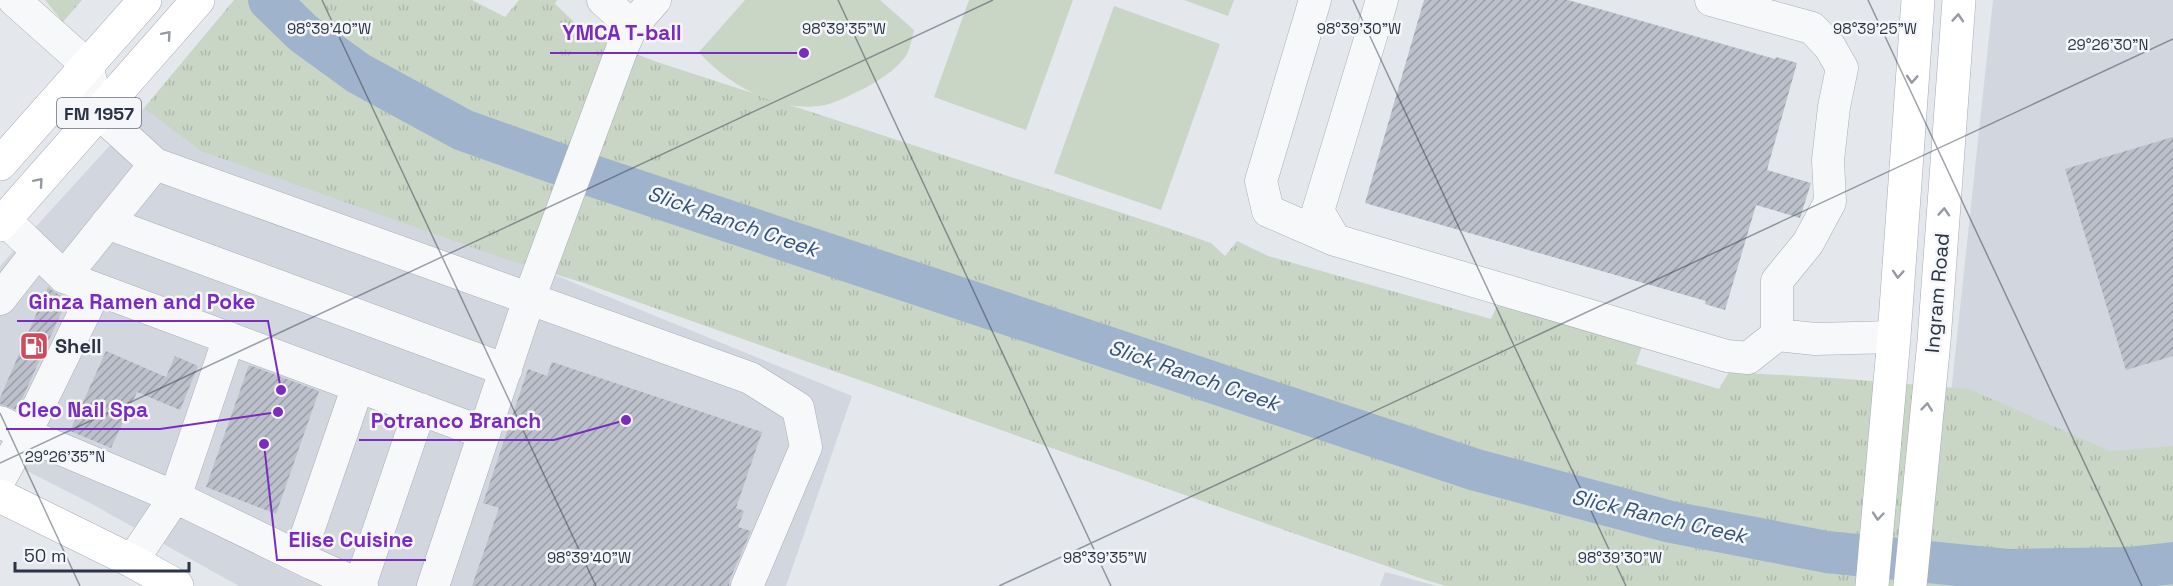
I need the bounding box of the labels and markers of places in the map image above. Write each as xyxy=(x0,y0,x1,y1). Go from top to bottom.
callout: YMCA T-ball xyxy=(550,14,694,53)
callout: Ginza Ramen and Poke xyxy=(17,282,268,321)
fuel station icon: Shell xyxy=(18,330,50,362)
place label: Shell xyxy=(55,333,102,359)
callout: Cleo Nail Spa xyxy=(6,390,160,429)
callout: Potranco Branch xyxy=(359,401,554,440)
callout: Elise Cuisine xyxy=(277,521,426,560)

